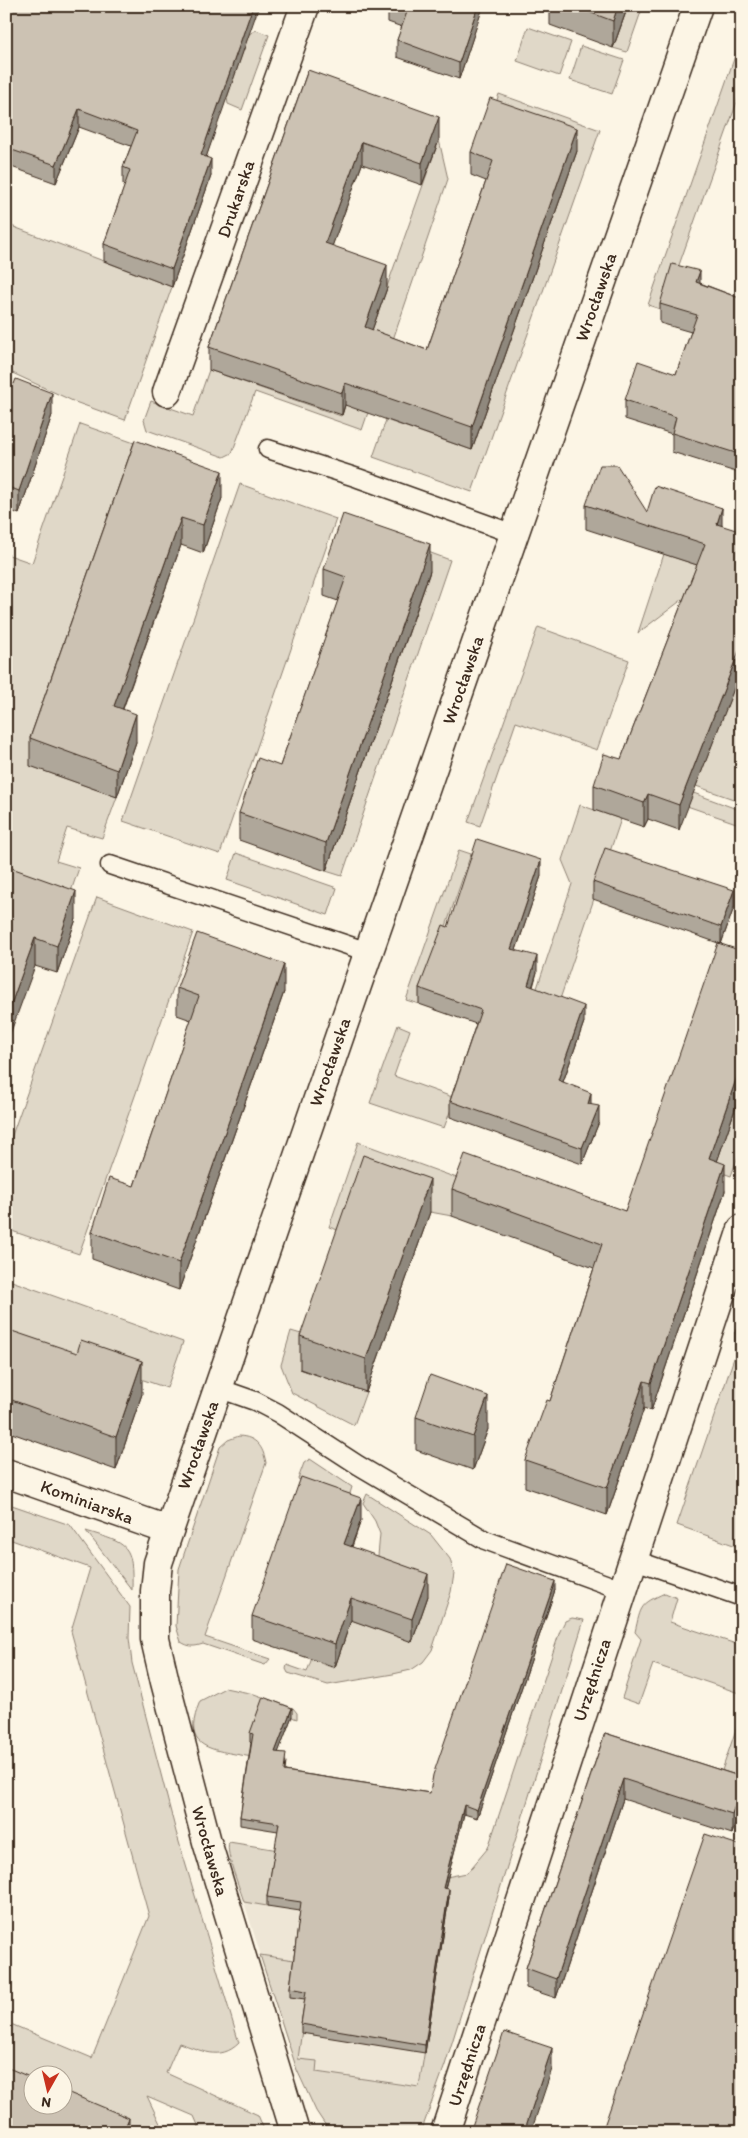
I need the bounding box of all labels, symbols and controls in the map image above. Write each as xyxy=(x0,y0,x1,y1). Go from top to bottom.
street label: Drukarska xyxy=(212,157,260,241)
street label: Wrocławska xyxy=(571,249,622,344)
street label: Wrocławska xyxy=(438,632,489,727)
street label: Wrocławska xyxy=(305,1014,356,1109)
street label: Wrocławska xyxy=(173,1397,224,1492)
street label: Kominiarska xyxy=(38,1475,137,1529)
street label: Urzędnicza xyxy=(568,1636,616,1724)
street label: Wrocławska xyxy=(187,1803,234,1899)
street label: Urzędnicza xyxy=(443,2021,491,2109)
north arrow xyxy=(22,2066,72,2116)
text: N xyxy=(40,2093,52,2111)

